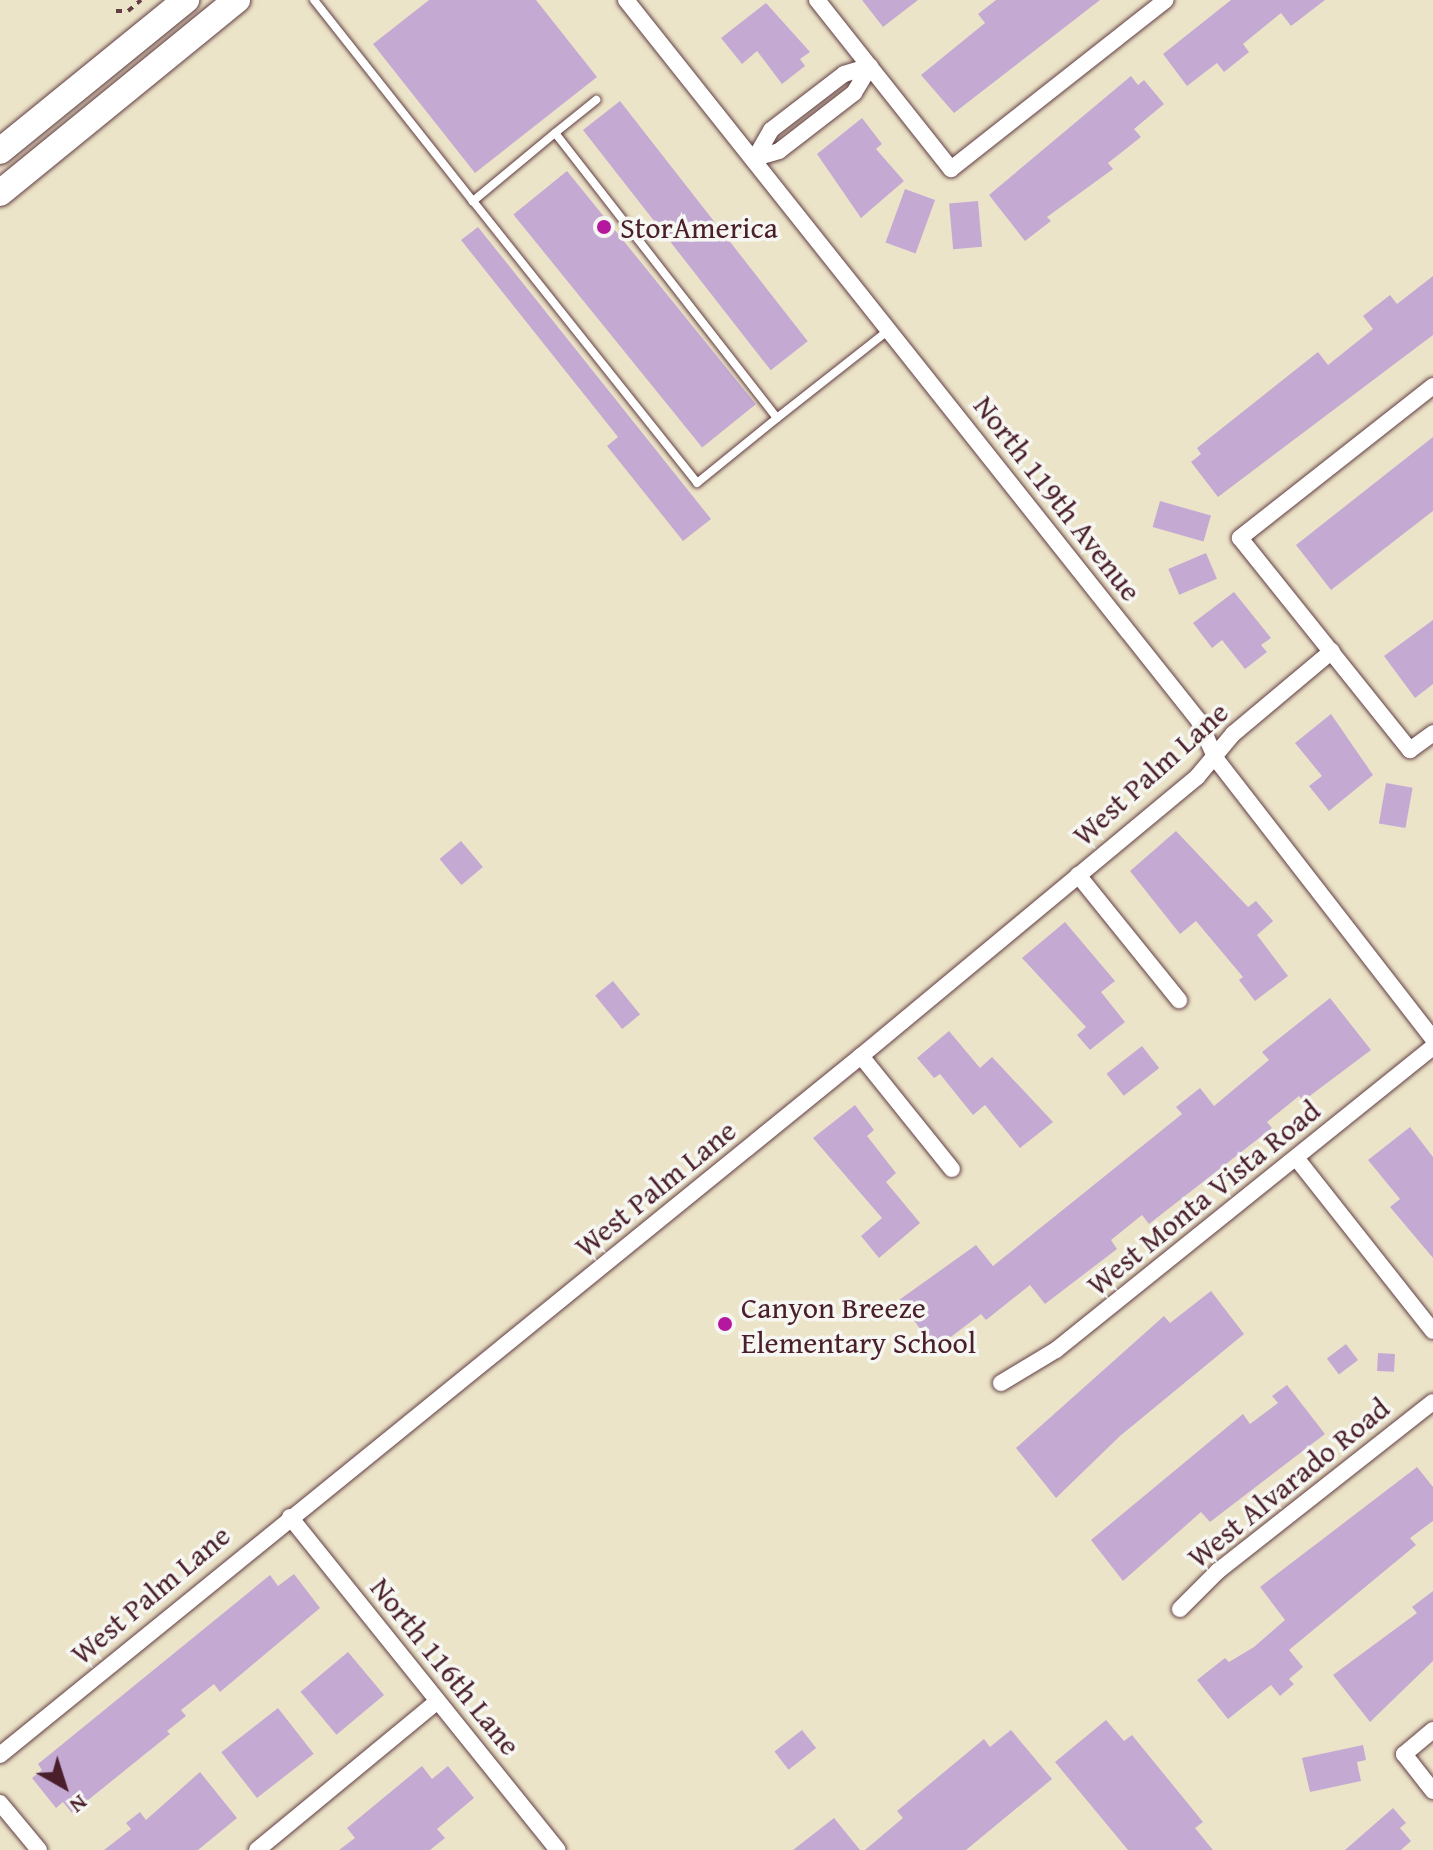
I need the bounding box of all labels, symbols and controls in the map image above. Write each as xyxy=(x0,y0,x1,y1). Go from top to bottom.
place label: StorAmerica xyxy=(620,209,778,245)
marker: StorAmerica xyxy=(595,218,613,236)
street label: North 119th Avenue xyxy=(967,388,1149,608)
street label: West Palm Lane xyxy=(1065,694,1235,852)
street label: West Monta Vista Road xyxy=(1079,1092,1327,1302)
street label: West Palm Lane xyxy=(567,1112,743,1264)
place label: Canyon Breeze Elementary School xyxy=(741,1289,976,1360)
marker: Canyon Breeze Elementary School xyxy=(716,1315,734,1333)
street label: West Alvarado Road xyxy=(1180,1389,1396,1575)
street label: West Palm Lane xyxy=(63,1517,237,1671)
street label: North 116th Lane xyxy=(363,1570,529,1762)
north arrow xyxy=(24,1746,104,1826)
text: N xyxy=(63,1788,95,1822)

